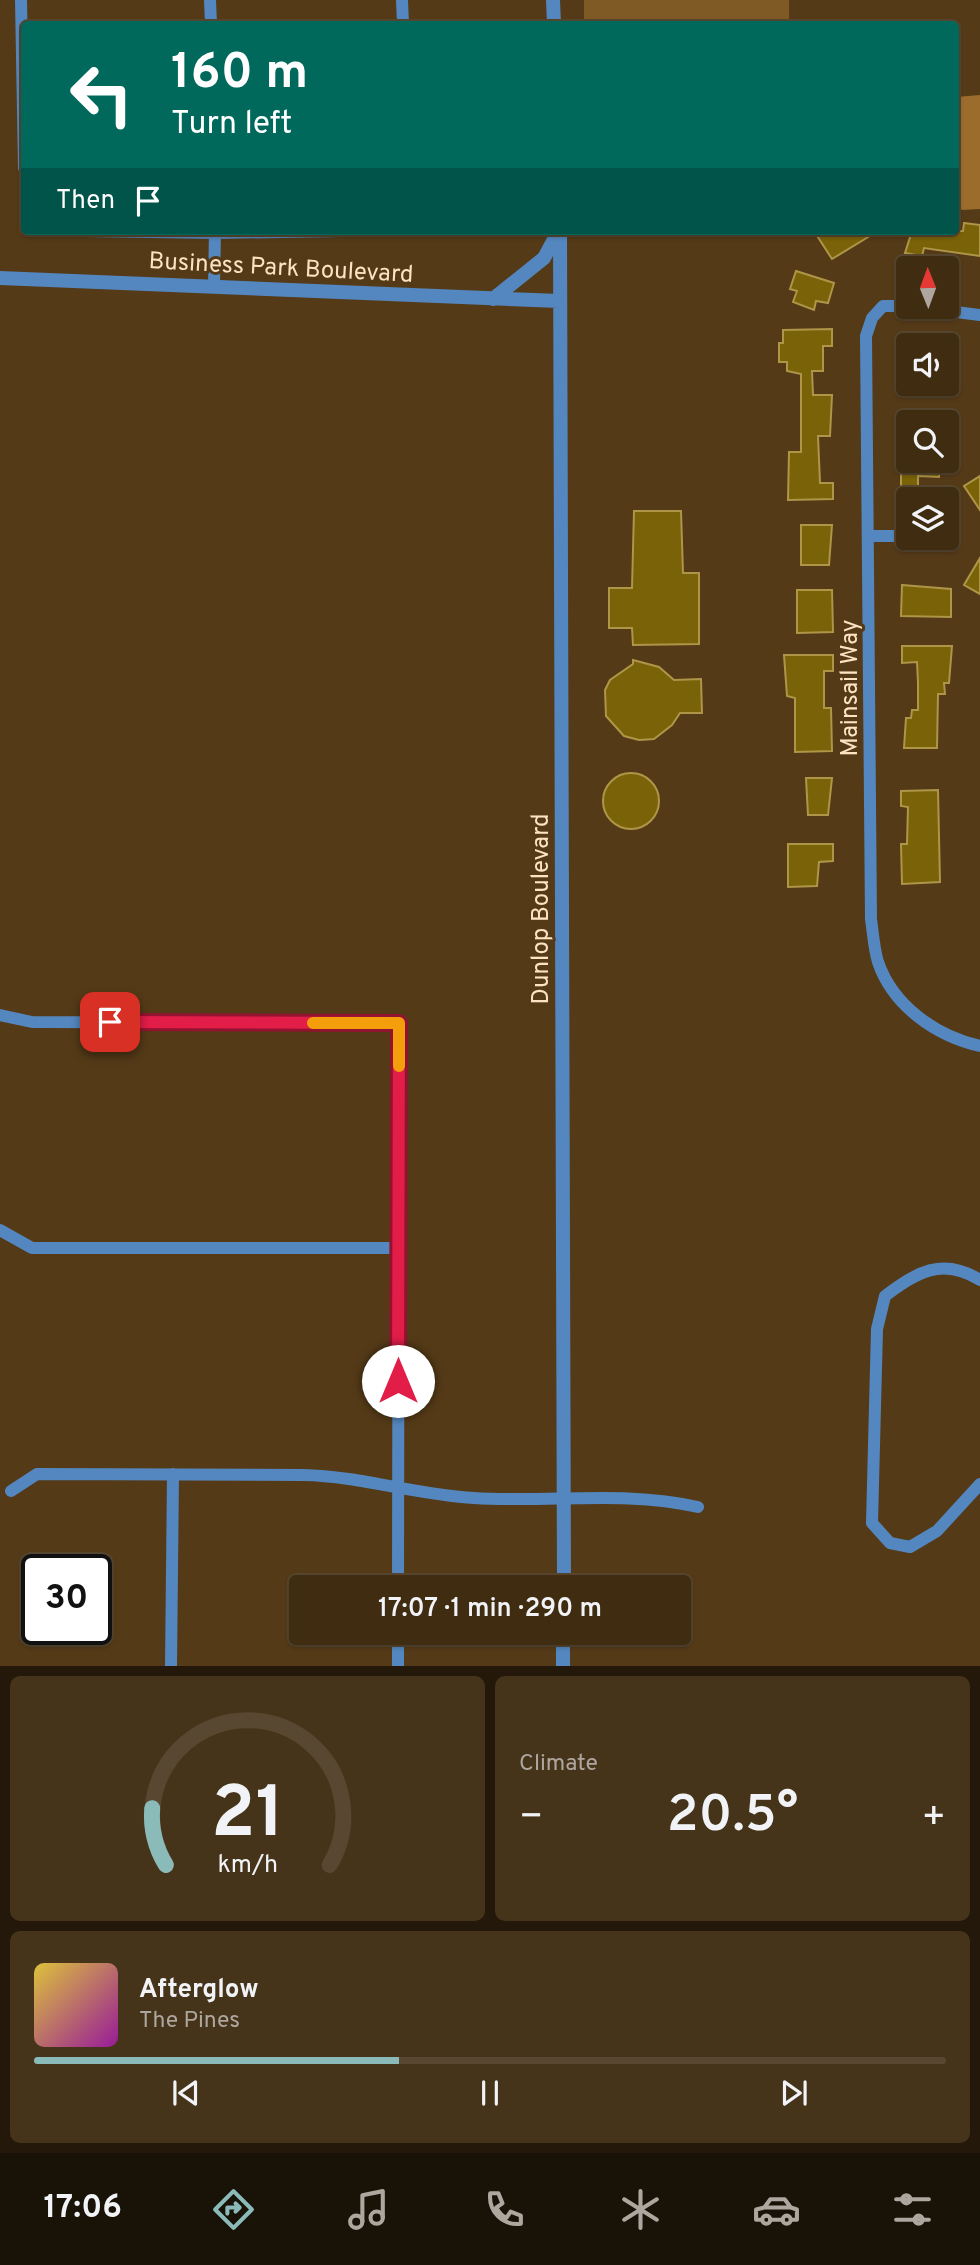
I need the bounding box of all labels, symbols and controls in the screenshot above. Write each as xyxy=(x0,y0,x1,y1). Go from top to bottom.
text: 160 m xyxy=(171,44,308,106)
icon: left xyxy=(56,49,147,140)
text: Turn left xyxy=(171,105,292,145)
icon: arrive xyxy=(129,182,167,220)
text: Then xyxy=(56,185,115,218)
street label: Business Park Boulevard xyxy=(148,247,414,291)
north arrow xyxy=(896,256,959,318)
map controls xyxy=(896,256,959,550)
button: sound xyxy=(896,333,959,396)
button: search xyxy=(896,410,959,473)
button: layers xyxy=(896,487,959,550)
street label: Mainsail Way xyxy=(836,620,866,756)
street label: Dunlop Boulevard xyxy=(527,814,557,1004)
pin xyxy=(80,992,140,1052)
icon: arrive xyxy=(91,1003,129,1041)
position arrow xyxy=(361,1344,435,1418)
speed limit sign: 30 xyxy=(21,1554,112,1645)
text: 17:07 · 1 min · 290 m xyxy=(378,1593,602,1626)
text: Climate xyxy=(519,1750,598,1779)
text: 21 xyxy=(211,1771,284,1863)
text: 20.5° xyxy=(667,1784,798,1850)
text: − xyxy=(519,1794,544,1843)
text: + xyxy=(921,1794,946,1843)
text: km/h xyxy=(217,1849,278,1881)
text: Afterglow xyxy=(139,1974,259,2007)
text: The Pines xyxy=(139,2007,240,2036)
icon: previous xyxy=(167,2074,205,2112)
icon: pause xyxy=(471,2074,509,2112)
icon: next xyxy=(775,2074,813,2112)
icon: directions xyxy=(209,2185,258,2234)
icon: music xyxy=(344,2185,393,2234)
icon: phone xyxy=(480,2185,529,2234)
icon: climate xyxy=(616,2185,665,2234)
icon: car xyxy=(752,2185,801,2234)
icon: filters xyxy=(888,2185,937,2234)
text: 17:06 xyxy=(43,2189,122,2229)

